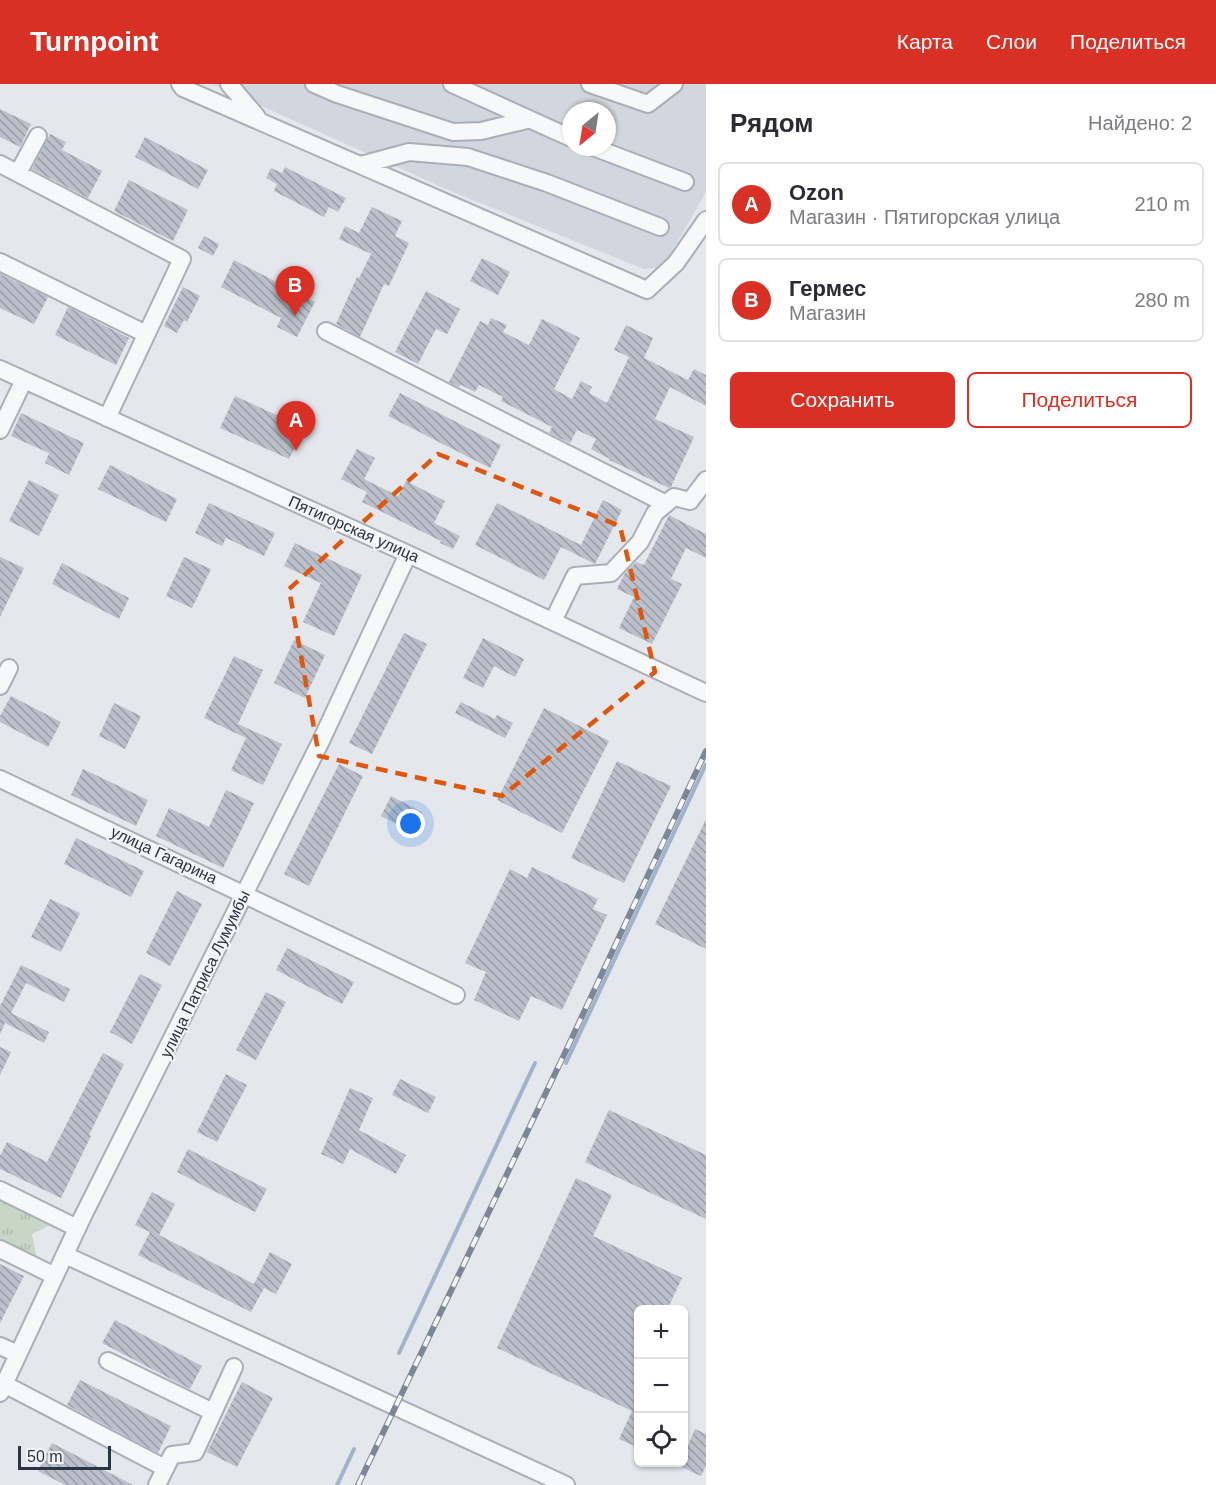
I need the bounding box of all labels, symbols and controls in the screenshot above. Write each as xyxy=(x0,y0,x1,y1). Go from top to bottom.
text: Turnpoint xyxy=(30,26,159,57)
text: Карта xyxy=(897,30,953,53)
text: Слои xyxy=(986,30,1037,53)
text: Поделиться xyxy=(1070,30,1186,53)
north arrow xyxy=(562,102,616,156)
text: Рядом xyxy=(730,108,813,138)
text: Найдено: 2 xyxy=(1088,112,1192,134)
text: Ozon xyxy=(789,180,844,205)
text: A xyxy=(744,193,759,215)
text: 210 m xyxy=(1134,193,1190,215)
text: Магазин · Пятигорская улица xyxy=(789,206,1060,228)
pin: B xyxy=(276,266,314,316)
text: Гермес xyxy=(789,276,866,301)
text: B xyxy=(744,289,759,311)
text: 280 m xyxy=(1134,289,1190,311)
text: Магазин xyxy=(789,302,866,324)
button: Сохранить xyxy=(730,372,955,428)
button: Поделиться xyxy=(967,372,1192,428)
pin: A xyxy=(276,402,316,451)
street label: Пятигорская улица xyxy=(286,493,422,565)
your location xyxy=(396,809,425,838)
street label: улица Гагарина xyxy=(108,823,220,887)
street label: улица Патриса Лумумбы xyxy=(157,888,253,1060)
map controls xyxy=(634,1305,688,1467)
button: + xyxy=(634,1305,688,1359)
button: − xyxy=(634,1359,688,1413)
button: locate xyxy=(634,1413,688,1467)
scale bar xyxy=(18,1443,111,1470)
text: 50 m xyxy=(27,1448,63,1465)

